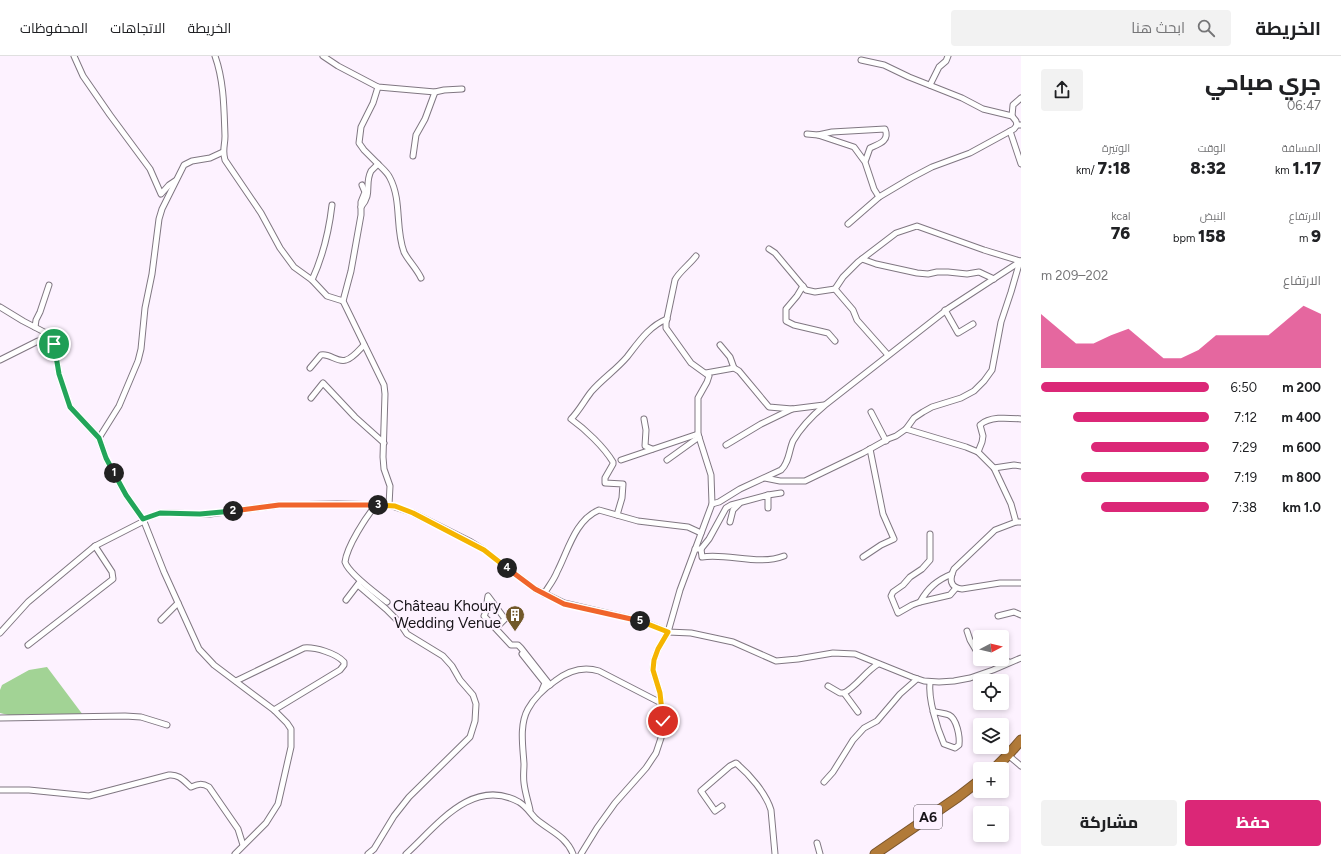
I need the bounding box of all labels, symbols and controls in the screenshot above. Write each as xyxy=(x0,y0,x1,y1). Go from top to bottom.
search box xyxy=(951,10,1231,46)
icon: search xyxy=(1195,17,1217,39)
text: الخريطة xyxy=(1255,17,1321,40)
text: ابحث هنا xyxy=(1131,19,1185,37)
text: المحفوظات xyxy=(20,20,88,37)
text: الاتجاهات xyxy=(110,20,166,37)
text: الخريطة xyxy=(188,20,231,37)
button: share xyxy=(1041,69,1083,111)
text: جري صباحي xyxy=(1205,69,1321,96)
text: 06:47 xyxy=(1287,98,1321,113)
text: الوتيرة xyxy=(1102,142,1130,155)
text: الوقت xyxy=(1198,142,1226,155)
text: المسافة xyxy=(1282,142,1321,155)
text: 7:18 xyxy=(1098,158,1130,178)
text: 8:32 xyxy=(1190,158,1226,178)
text: 1.17 xyxy=(1292,158,1321,178)
text: /km xyxy=(1076,164,1098,177)
text: km xyxy=(1275,164,1292,177)
text: kcal xyxy=(1111,210,1130,223)
text: النبض xyxy=(1200,210,1226,223)
text: الارتفاع xyxy=(1289,210,1321,223)
text: 76 xyxy=(1111,223,1130,243)
text: 158 xyxy=(1198,226,1226,246)
text: 9 xyxy=(1311,226,1321,246)
text: bpm xyxy=(1173,232,1198,245)
text: m xyxy=(1299,232,1311,245)
text: 202–209 m xyxy=(1041,268,1108,283)
text: الارتفاع xyxy=(1283,273,1321,288)
pin xyxy=(37,327,71,361)
icon: arrive xyxy=(43,333,65,355)
text: 6:50 xyxy=(1231,380,1257,395)
text: 200 m xyxy=(1282,380,1321,395)
text: 7:12 xyxy=(1234,410,1257,425)
text: 400 m xyxy=(1281,410,1321,425)
text: 7:29 xyxy=(1232,440,1257,455)
text: 600 m xyxy=(1282,440,1321,455)
pin: 1 xyxy=(104,463,124,483)
text: 1 xyxy=(112,466,116,479)
text: 7:19 xyxy=(1234,470,1257,485)
text: 800 m xyxy=(1282,470,1321,485)
pin: 3 xyxy=(368,495,388,515)
text: 3 xyxy=(375,498,381,511)
text: 7:38 xyxy=(1232,500,1257,515)
text: 1.0 km xyxy=(1282,500,1321,515)
pin: 2 xyxy=(223,501,243,521)
text: 2 xyxy=(230,504,236,517)
pin: 4 xyxy=(497,558,517,578)
text: 4 xyxy=(504,561,510,574)
place label: Château Khoury Wedding Venue xyxy=(393,597,501,632)
building icon: Château Khoury Wedding Venue xyxy=(504,604,526,632)
pin: 5 xyxy=(630,611,650,631)
text: 5 xyxy=(637,614,643,627)
north arrow xyxy=(973,630,1009,666)
map controls xyxy=(973,630,1009,842)
button: locate xyxy=(973,674,1009,710)
pin xyxy=(646,704,680,738)
icon: check xyxy=(652,710,674,732)
button: layers xyxy=(973,718,1009,754)
button: + xyxy=(973,762,1009,798)
button: مشاركة xyxy=(1041,800,1177,846)
button: حفظ xyxy=(1185,800,1321,846)
road number: A6 xyxy=(914,805,942,829)
button: − xyxy=(973,806,1009,842)

